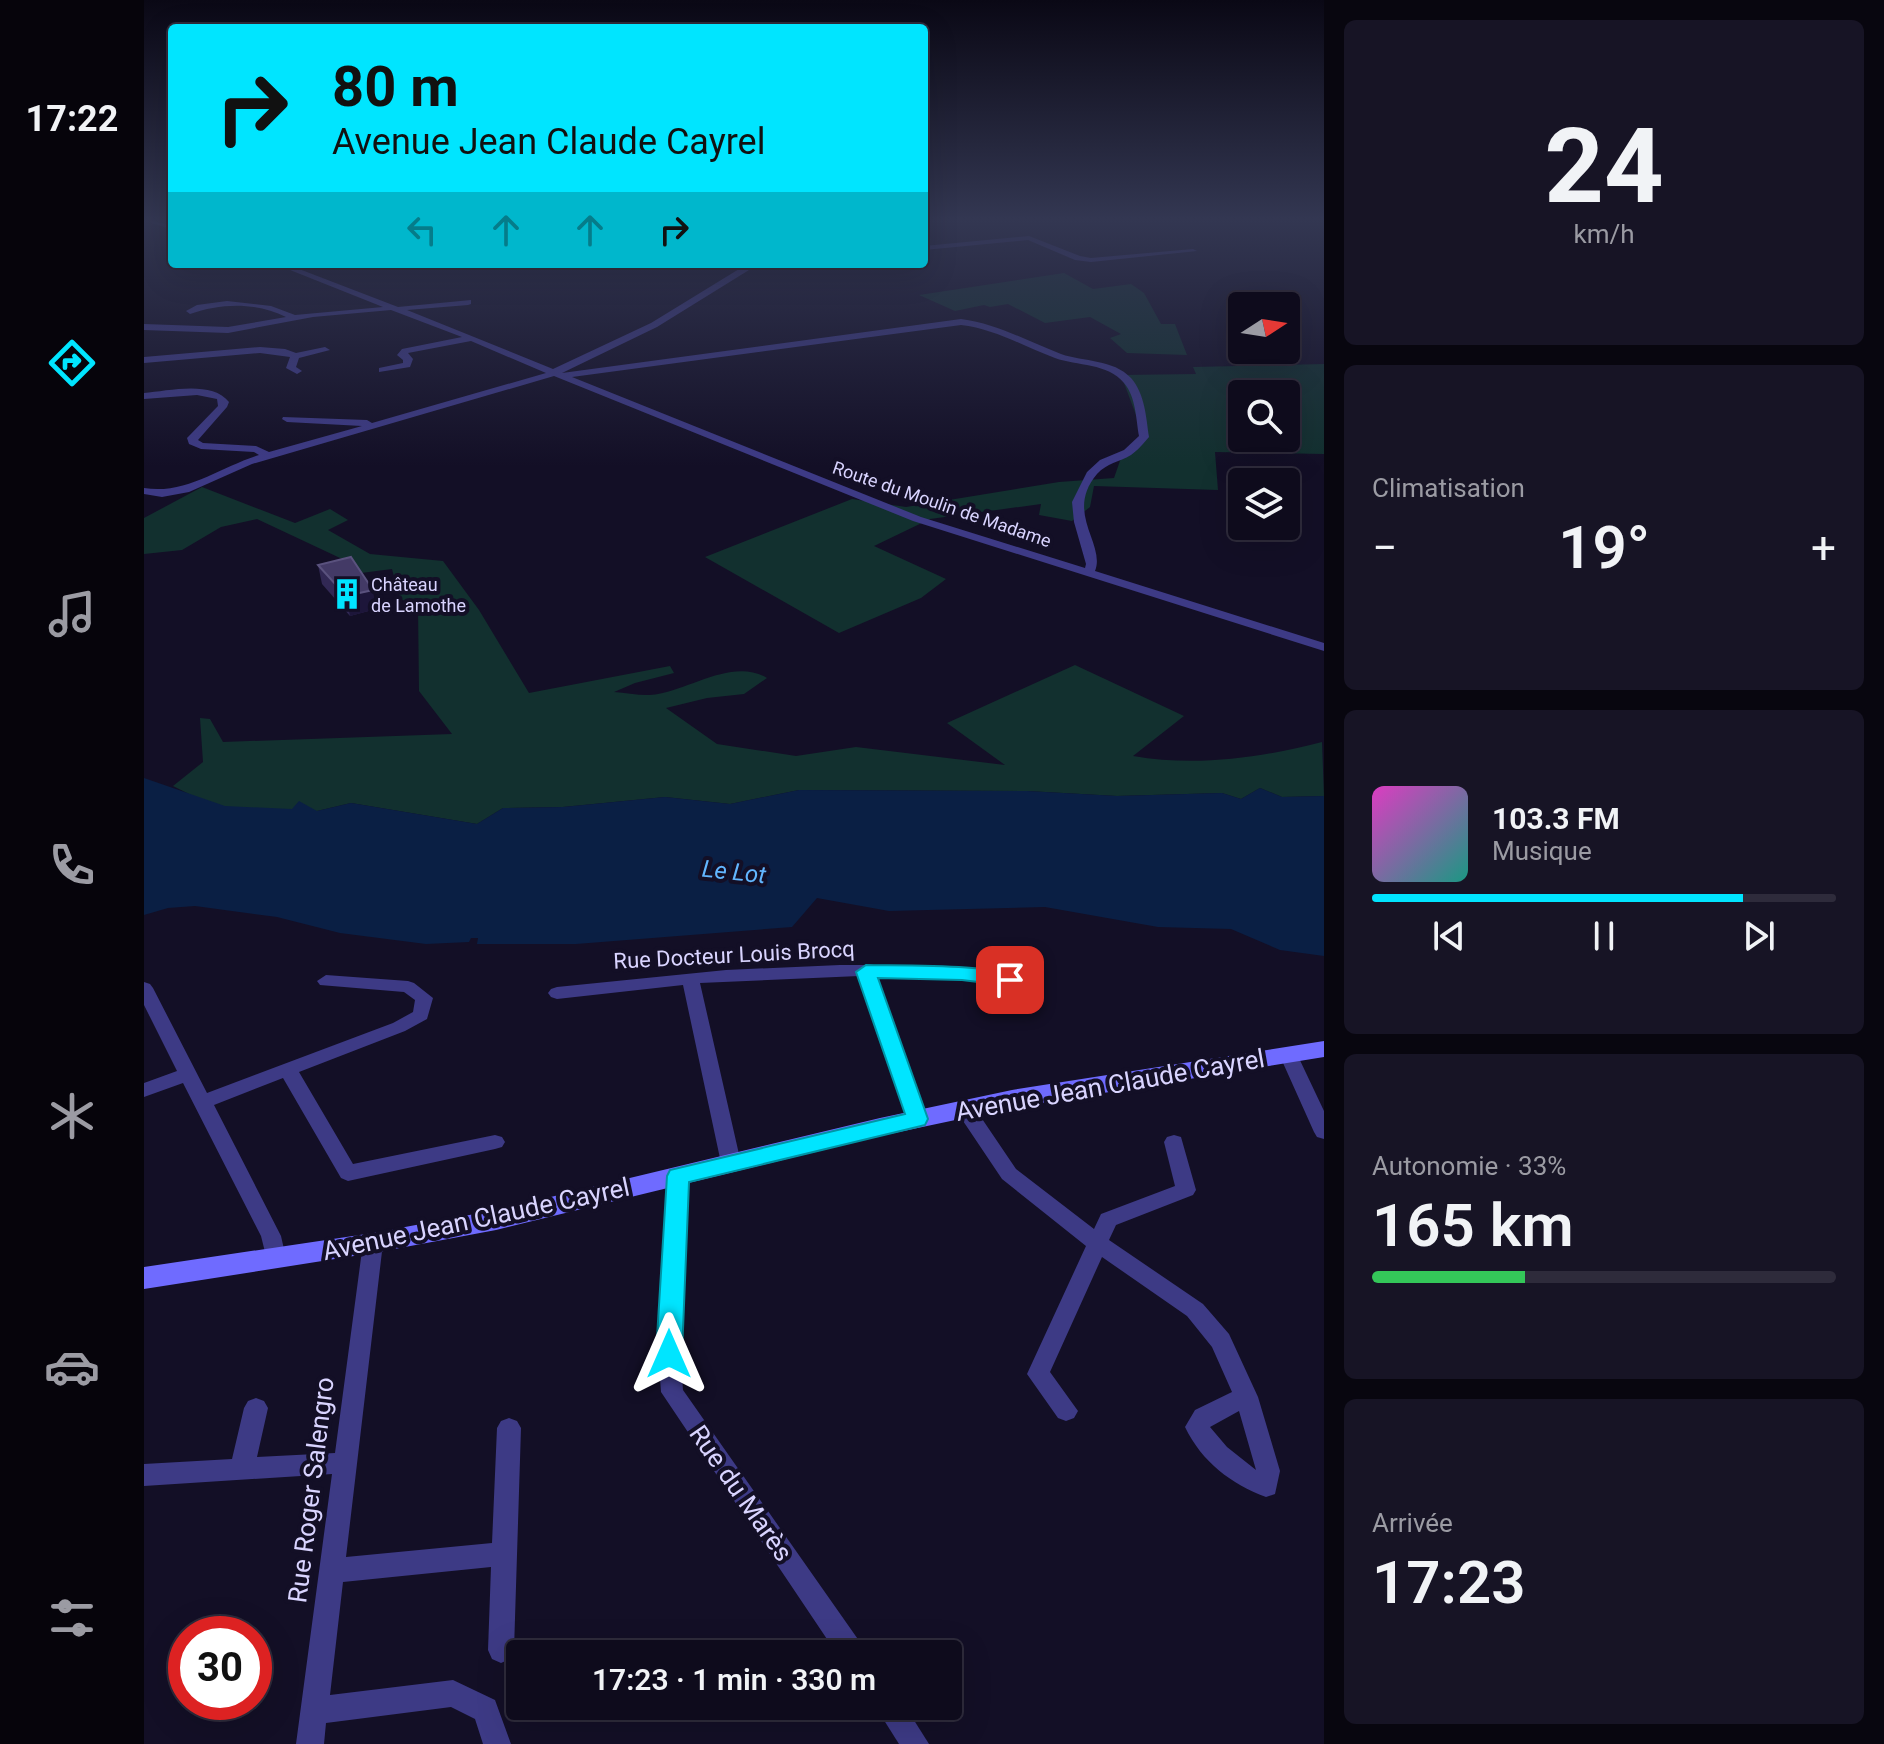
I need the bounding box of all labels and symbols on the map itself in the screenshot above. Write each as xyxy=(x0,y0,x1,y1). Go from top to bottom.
north arrow xyxy=(1228,292,1300,364)
street label: Route du Moulin de Madame xyxy=(830,457,1054,551)
place label: Château de Lamothe xyxy=(371,574,466,616)
building icon: Château de Lamothe xyxy=(330,577,364,611)
water label: Le Lot xyxy=(701,855,768,889)
street label: Rue Docteur Louis Brocq xyxy=(613,936,855,974)
pin xyxy=(976,946,1044,1014)
street label: Avenue Jean Claude Cayrel xyxy=(953,1043,1267,1127)
street label: Avenue Jean Claude Cayrel xyxy=(320,1172,632,1266)
position arrow xyxy=(627,1312,711,1396)
street label: Rue Roger Salengro xyxy=(282,1375,340,1605)
street label: Rue du Marès xyxy=(683,1419,799,1567)
speed limit sign: 30 xyxy=(168,1616,272,1720)

